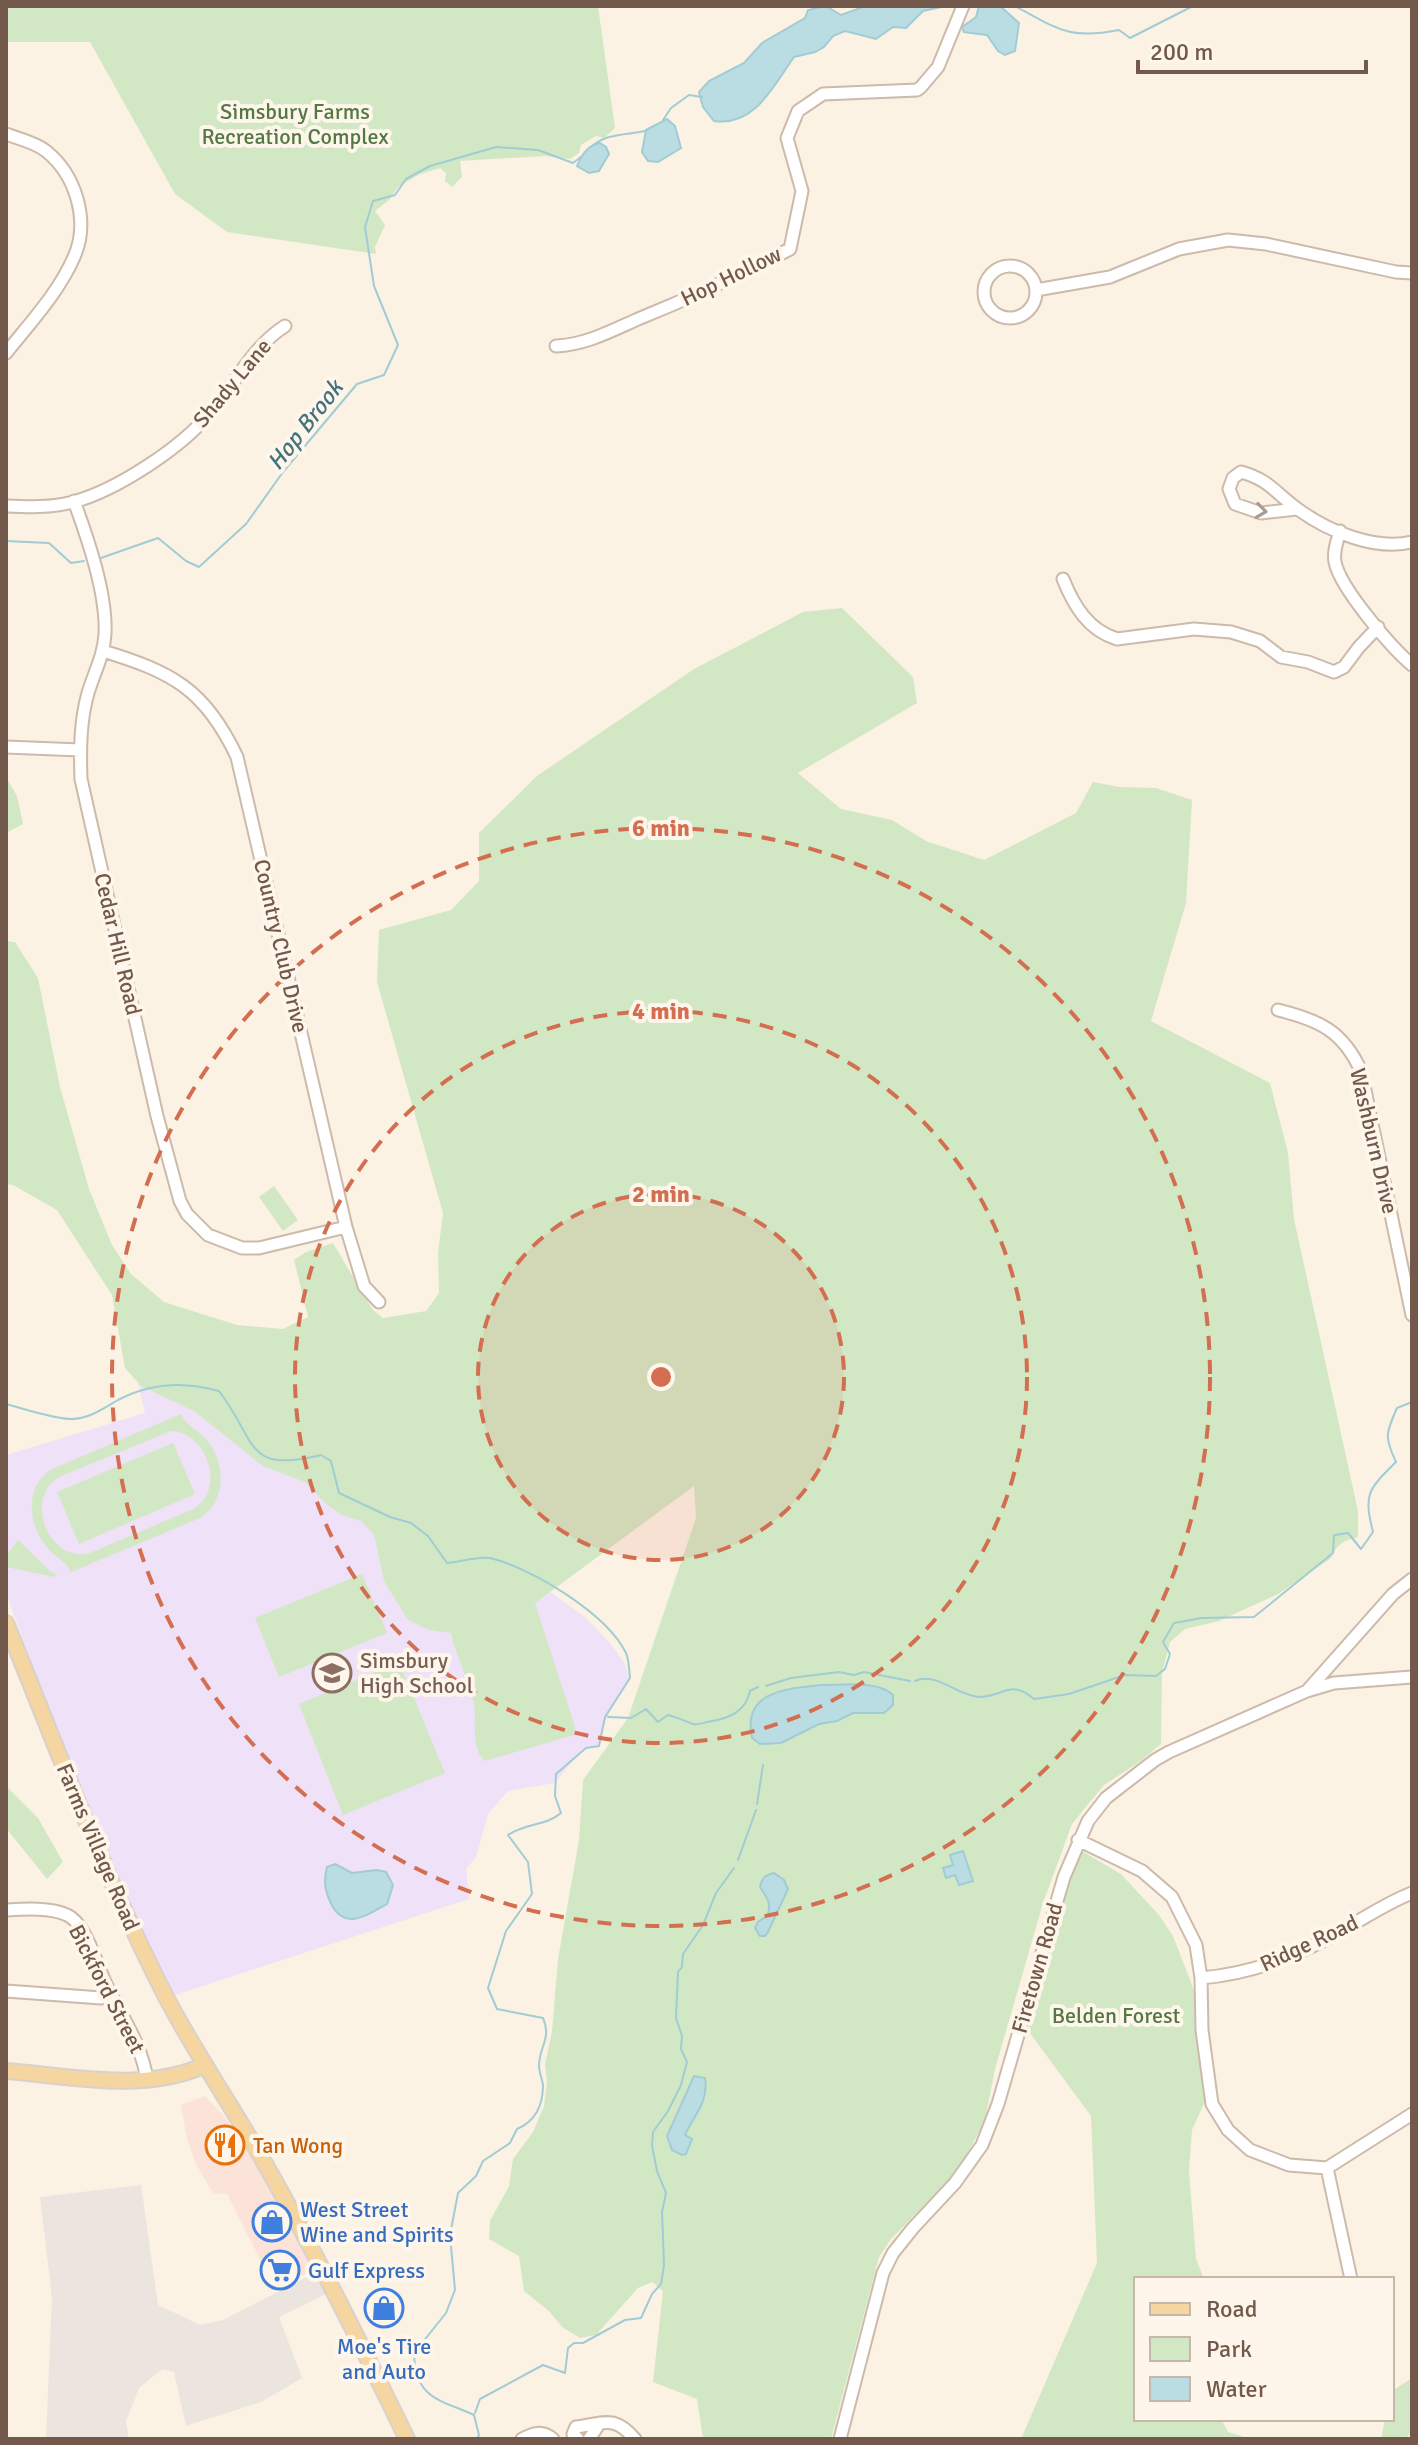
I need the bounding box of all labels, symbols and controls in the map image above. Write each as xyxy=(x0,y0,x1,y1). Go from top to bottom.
scale bar xyxy=(1138,24,1366,74)
text: 200 m xyxy=(1150,37,1213,67)
park label: Simsbury Farms Recreation Complex xyxy=(201,98,389,150)
street label: Hop Hollow xyxy=(676,240,786,312)
street label: Shady Lane xyxy=(187,333,277,433)
water label: Hop Brook xyxy=(260,372,351,476)
one-way arrow xyxy=(1254,502,1268,519)
text: 6 min xyxy=(632,813,690,843)
street label: Country Club Drive xyxy=(248,857,314,1035)
street label: Cedar Hill Road xyxy=(89,870,147,1018)
text: 4 min xyxy=(632,996,690,1026)
street label: Washburn Drive xyxy=(1344,1066,1404,1216)
text: 2 min xyxy=(632,1179,690,1209)
centre of rings xyxy=(647,1363,675,1391)
place label: Simsbury High School xyxy=(360,1647,473,1699)
school or university icon: Simsbury High School xyxy=(311,1652,353,1694)
street label: Farms Village Road xyxy=(51,1759,145,1935)
street label: Firetown Road xyxy=(1005,1900,1069,2036)
street label: Ridge Road xyxy=(1256,1908,1362,1978)
street label: Bickford Street xyxy=(63,1920,151,2058)
park label: Belden Forest xyxy=(1052,2002,1181,2029)
restaurant icon: Tan Wong xyxy=(204,2124,246,2166)
place label: Tan Wong xyxy=(253,2132,343,2159)
place label: West Street Wine and Spirits xyxy=(300,2196,454,2248)
shop icon: West Street Wine and Spirits xyxy=(251,2201,293,2243)
supermarket icon: Gulf Express xyxy=(259,2249,301,2291)
place label: Gulf Express xyxy=(308,2257,425,2284)
legend xyxy=(1134,2277,1394,2421)
shop icon: Moe's Tire and Auto xyxy=(363,2287,405,2329)
text: Road xyxy=(1206,2294,1257,2324)
place label: Moe's Tire and Auto xyxy=(337,2333,431,2385)
text: Park xyxy=(1206,2334,1252,2364)
text: Water xyxy=(1206,2374,1267,2404)

